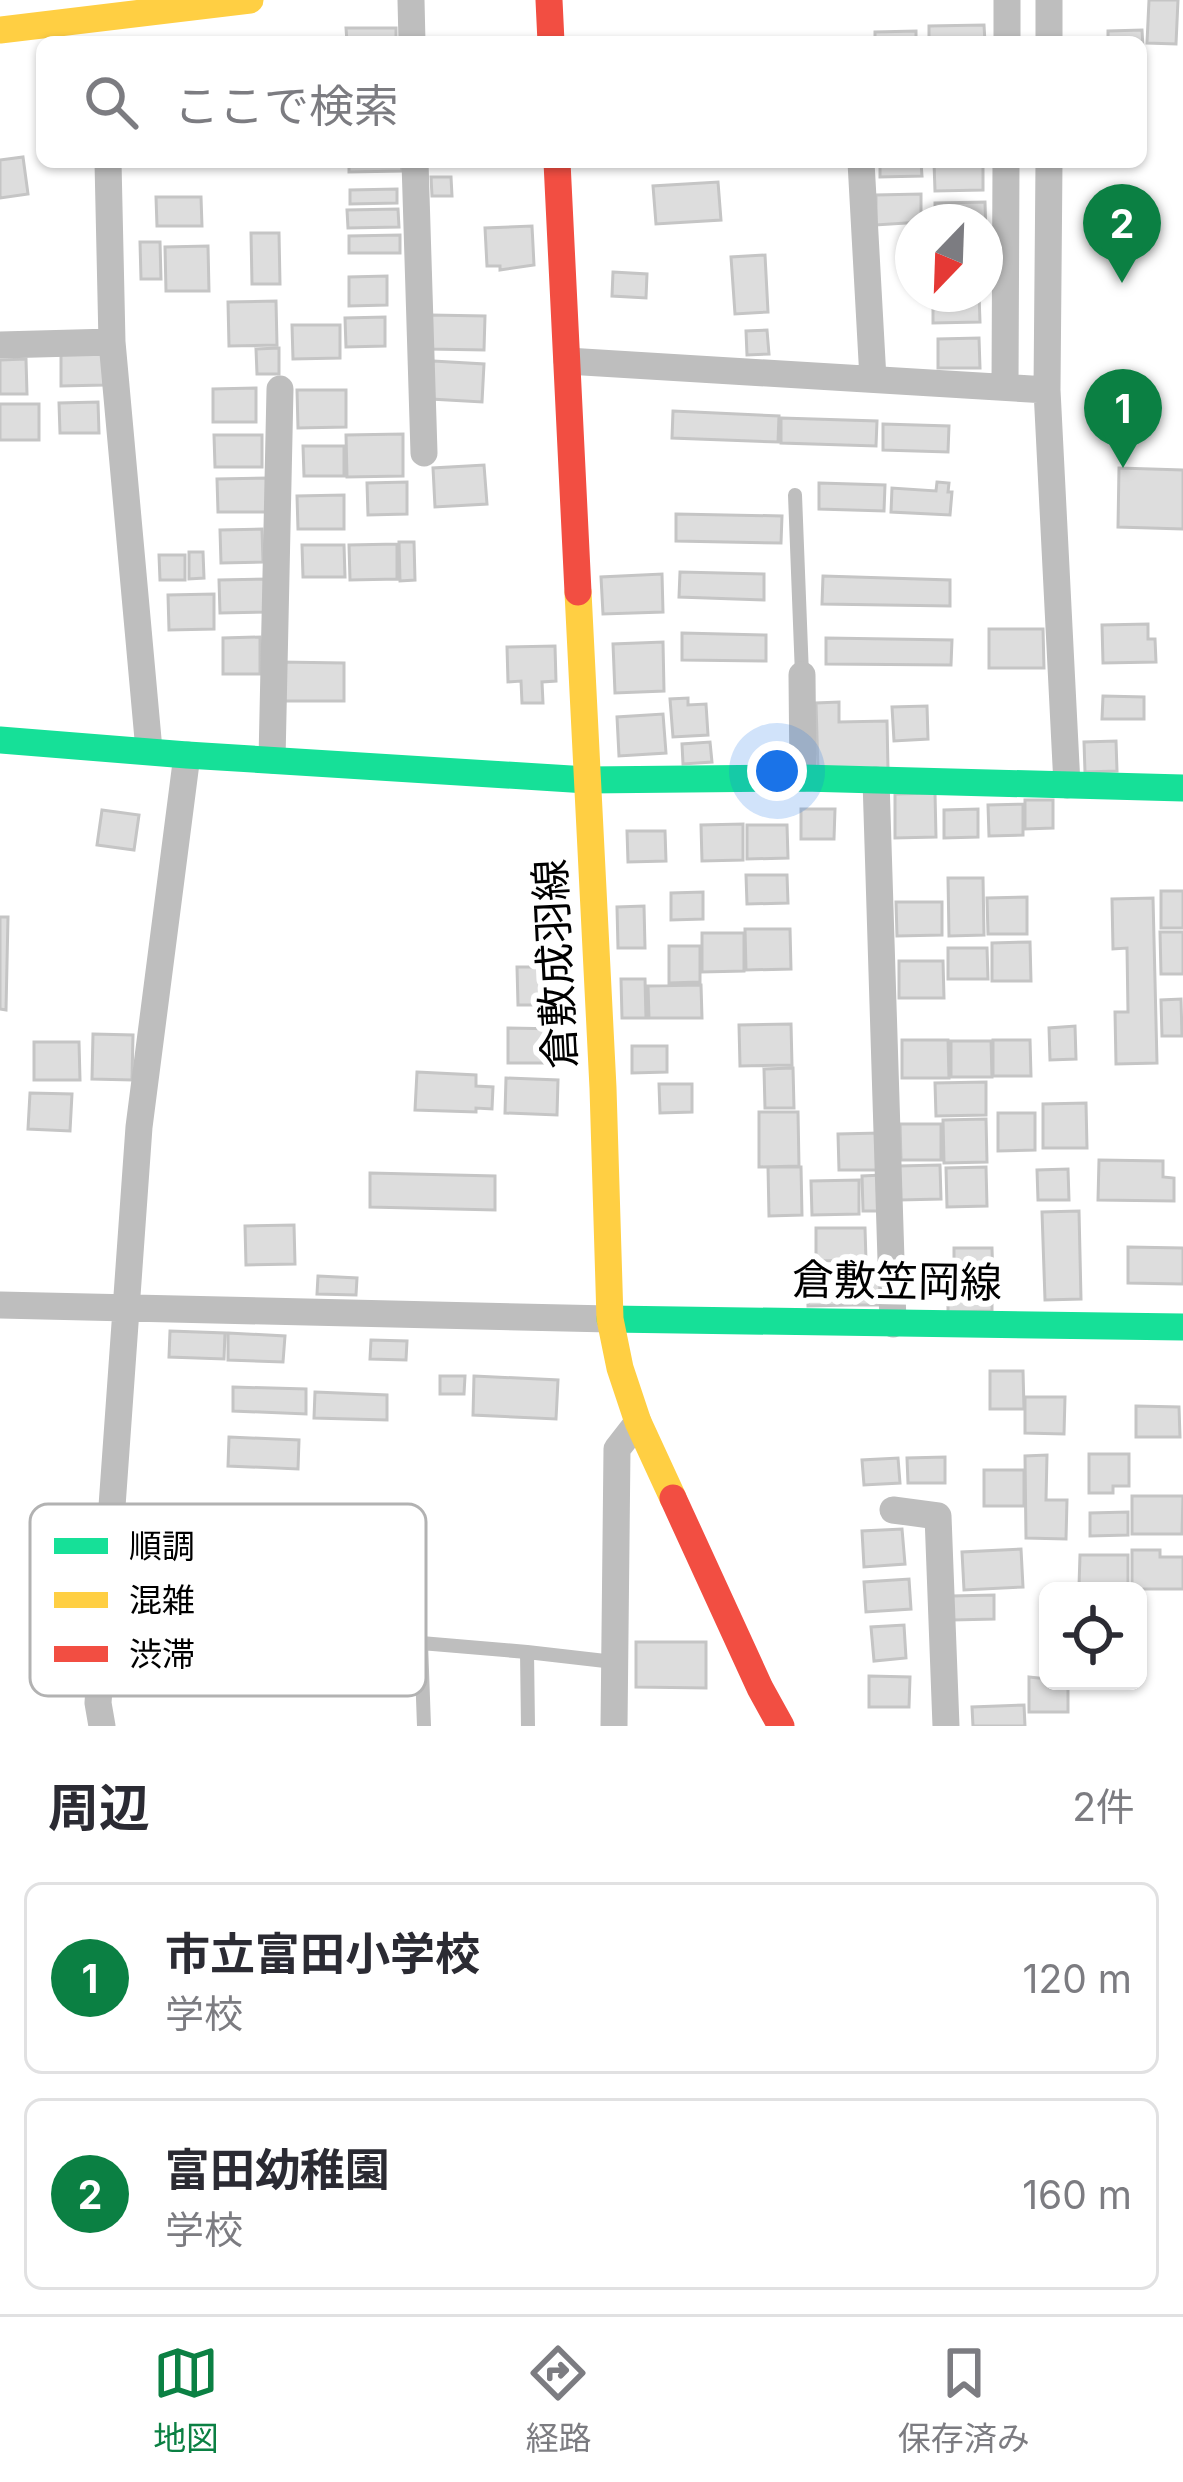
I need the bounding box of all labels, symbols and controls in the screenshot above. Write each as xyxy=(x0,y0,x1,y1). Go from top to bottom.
search box xyxy=(36,36,1147,168)
icon: search xyxy=(78,69,144,135)
text: ここで検索 xyxy=(174,78,399,133)
pin: 2 xyxy=(1083,184,1161,283)
north arrow xyxy=(895,204,1003,312)
pin: 1 xyxy=(1084,369,1162,468)
your location xyxy=(747,741,807,801)
street label: 倉敷成羽線 xyxy=(524,858,585,1070)
street label: 倉敷笠岡線 xyxy=(792,1253,1002,1308)
legend xyxy=(30,1504,426,1696)
text: 順調 xyxy=(129,1526,195,1566)
text: 混雑 xyxy=(129,1580,195,1620)
map controls xyxy=(1039,1582,1147,1690)
button: locate xyxy=(1039,1582,1147,1690)
text: 渋滞 xyxy=(129,1634,195,1674)
text: 周辺 xyxy=(48,1777,150,1838)
text: 2件 xyxy=(1072,1783,1135,1830)
text: 市立富田小学校 xyxy=(165,1926,480,1981)
text: 1 xyxy=(82,1955,98,2002)
text: 120 m xyxy=(1023,1955,1132,2002)
text: 学校 xyxy=(165,1990,243,2037)
text: 富田幼稚園 xyxy=(165,2142,390,2197)
text: 2 xyxy=(78,2171,102,2218)
text: 160 m xyxy=(1022,2171,1132,2218)
text: 学校 xyxy=(165,2206,243,2253)
tab: 地図 xyxy=(153,2340,219,2460)
tab: 経路 xyxy=(525,2340,591,2460)
tab: 保存済み xyxy=(898,2340,1030,2460)

